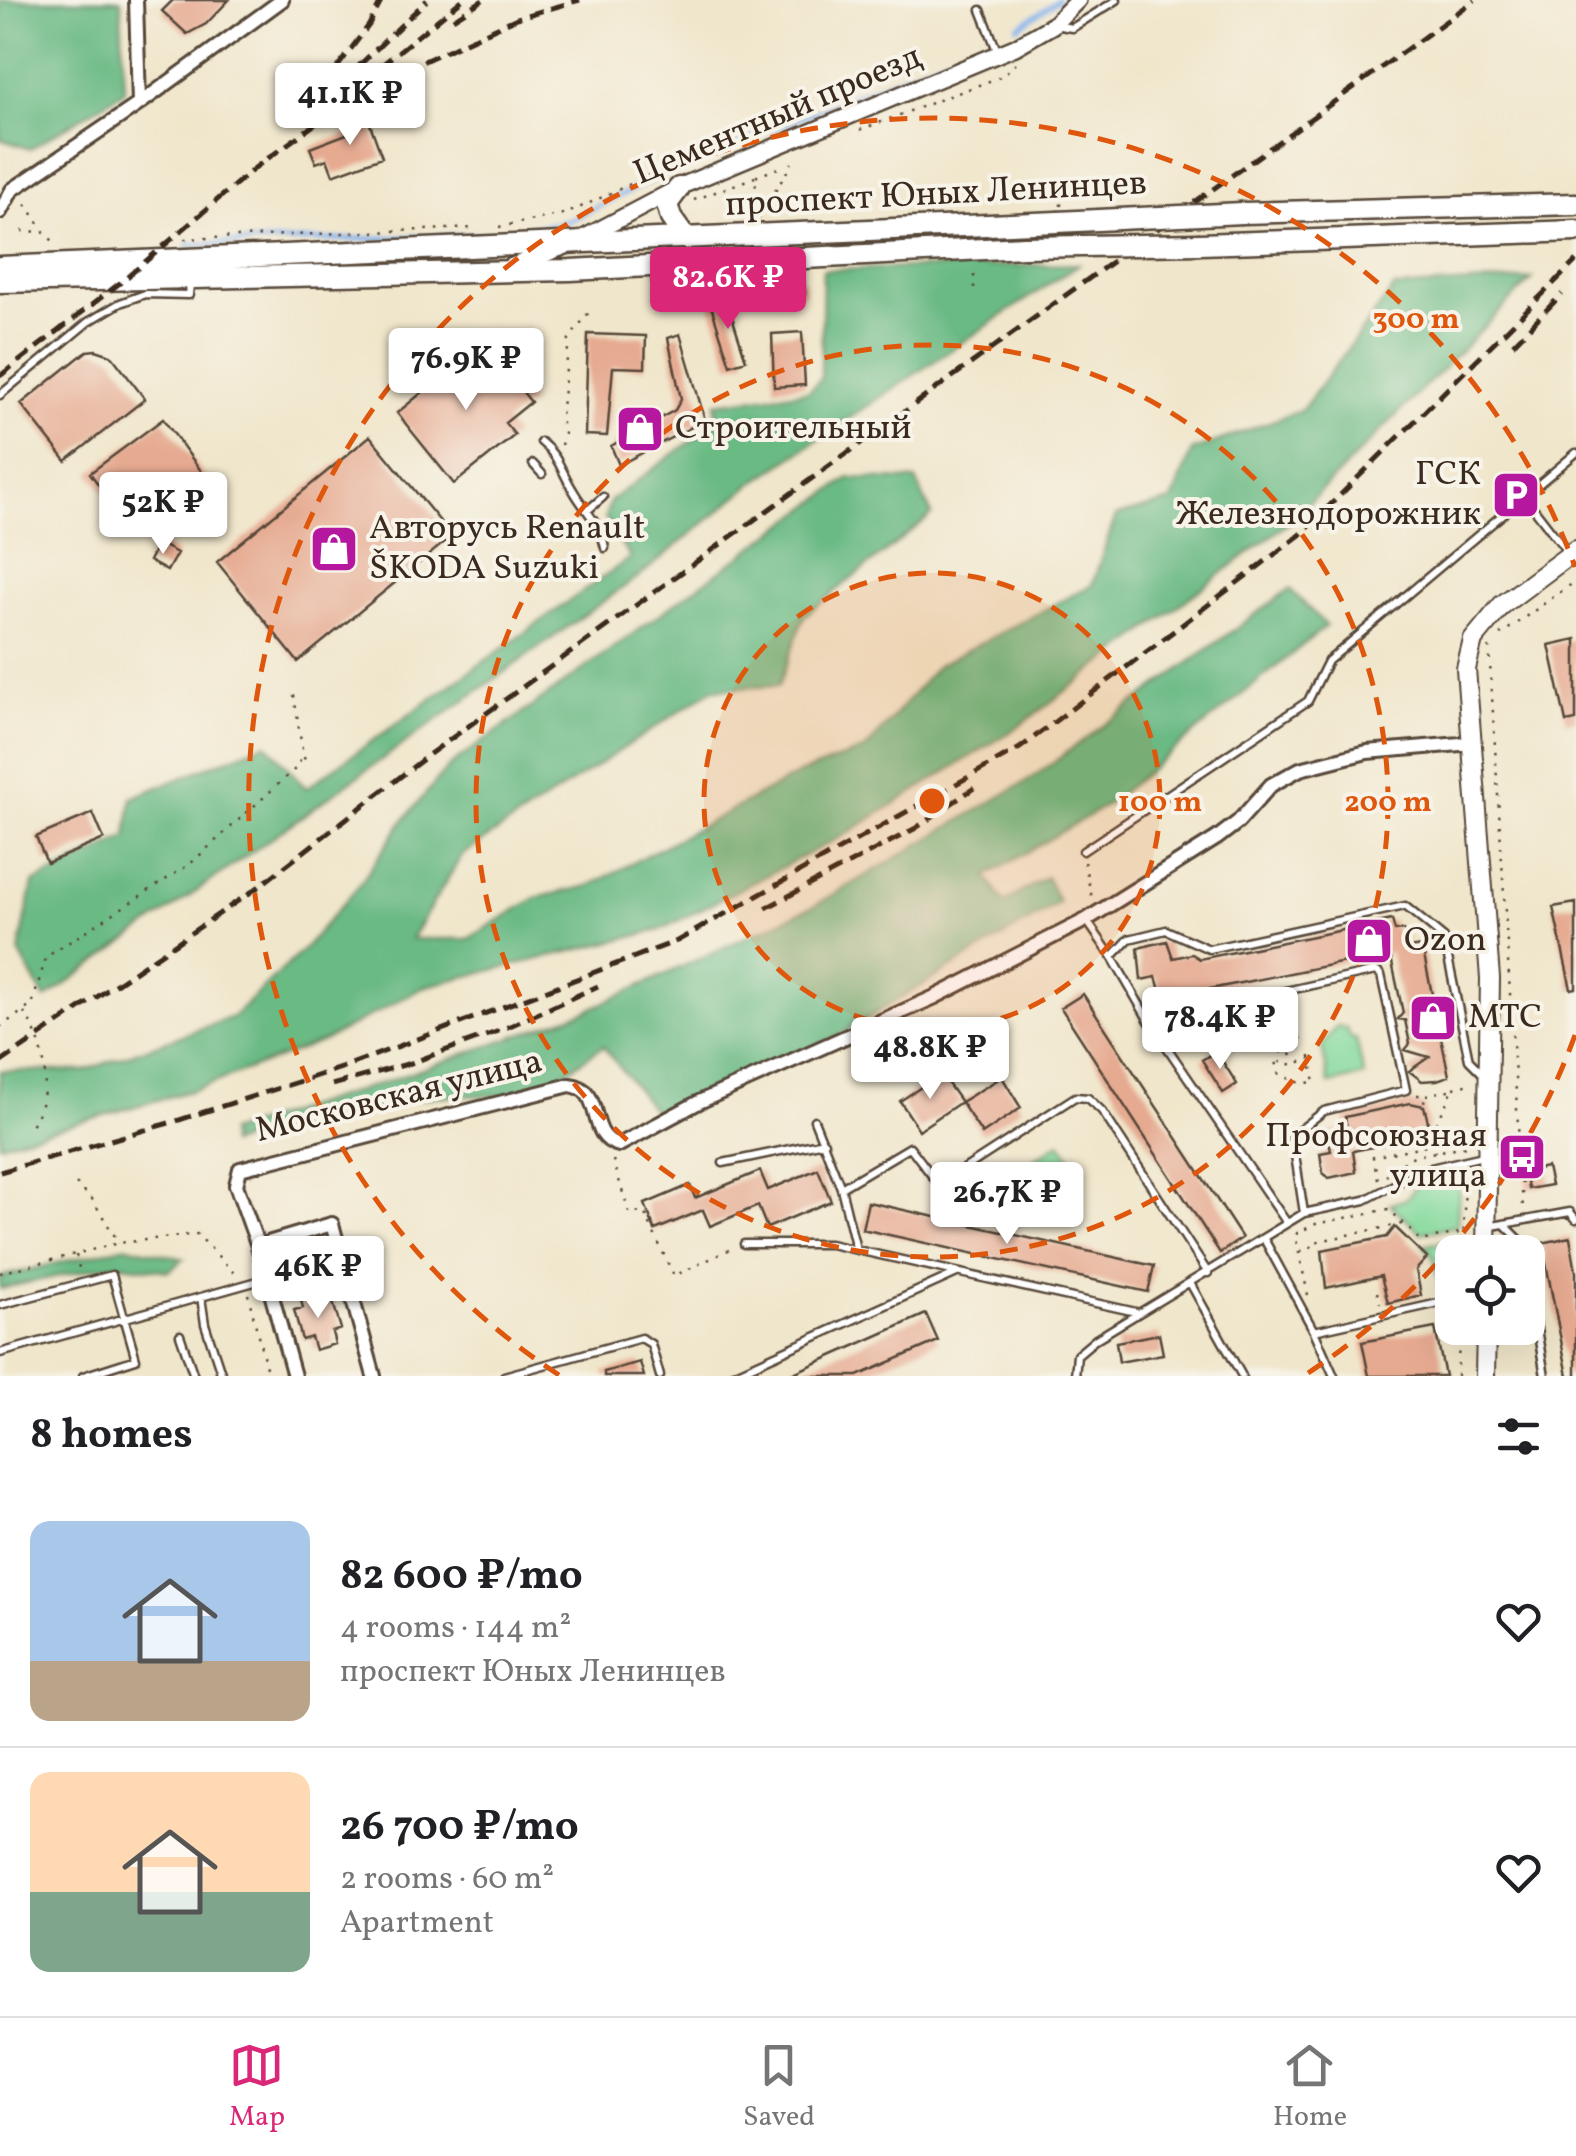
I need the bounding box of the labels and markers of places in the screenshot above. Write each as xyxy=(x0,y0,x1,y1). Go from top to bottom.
pin: 41.1K ₽ xyxy=(258,63,442,148)
pin: 82.6K ₽ xyxy=(636,247,820,332)
pin: 76.9K ₽ xyxy=(374,328,558,413)
shop icon: Строительный xyxy=(614,403,666,455)
place label: Строительный xyxy=(675,405,912,453)
place label: ГСК Железнодорожник xyxy=(1175,451,1481,539)
parking icon: ГСК Железнодорожник xyxy=(1490,469,1542,521)
pin: 52K ₽ xyxy=(93,472,233,557)
place label: Авторусь Renault ŠKODA Suzuki xyxy=(369,505,646,593)
shop icon: Авторусь Renault ŠKODA Suzuki xyxy=(308,523,360,575)
centre of rings xyxy=(914,783,950,819)
shop icon: Ozon xyxy=(1343,915,1395,967)
place label: Ozon xyxy=(1404,917,1487,965)
pin: 78.4K ₽ xyxy=(1128,987,1312,1072)
shop icon: МТС xyxy=(1407,992,1459,1044)
place label: МТС xyxy=(1468,994,1542,1042)
pin: 48.8K ₽ xyxy=(838,1017,1022,1102)
place label: Профсоюзная улица xyxy=(1265,1113,1487,1201)
bus stop icon: Профсоюзная улица xyxy=(1496,1131,1548,1183)
pin: 26.7K ₽ xyxy=(915,1162,1099,1247)
pin: 46K ₽ xyxy=(248,1236,388,1321)

